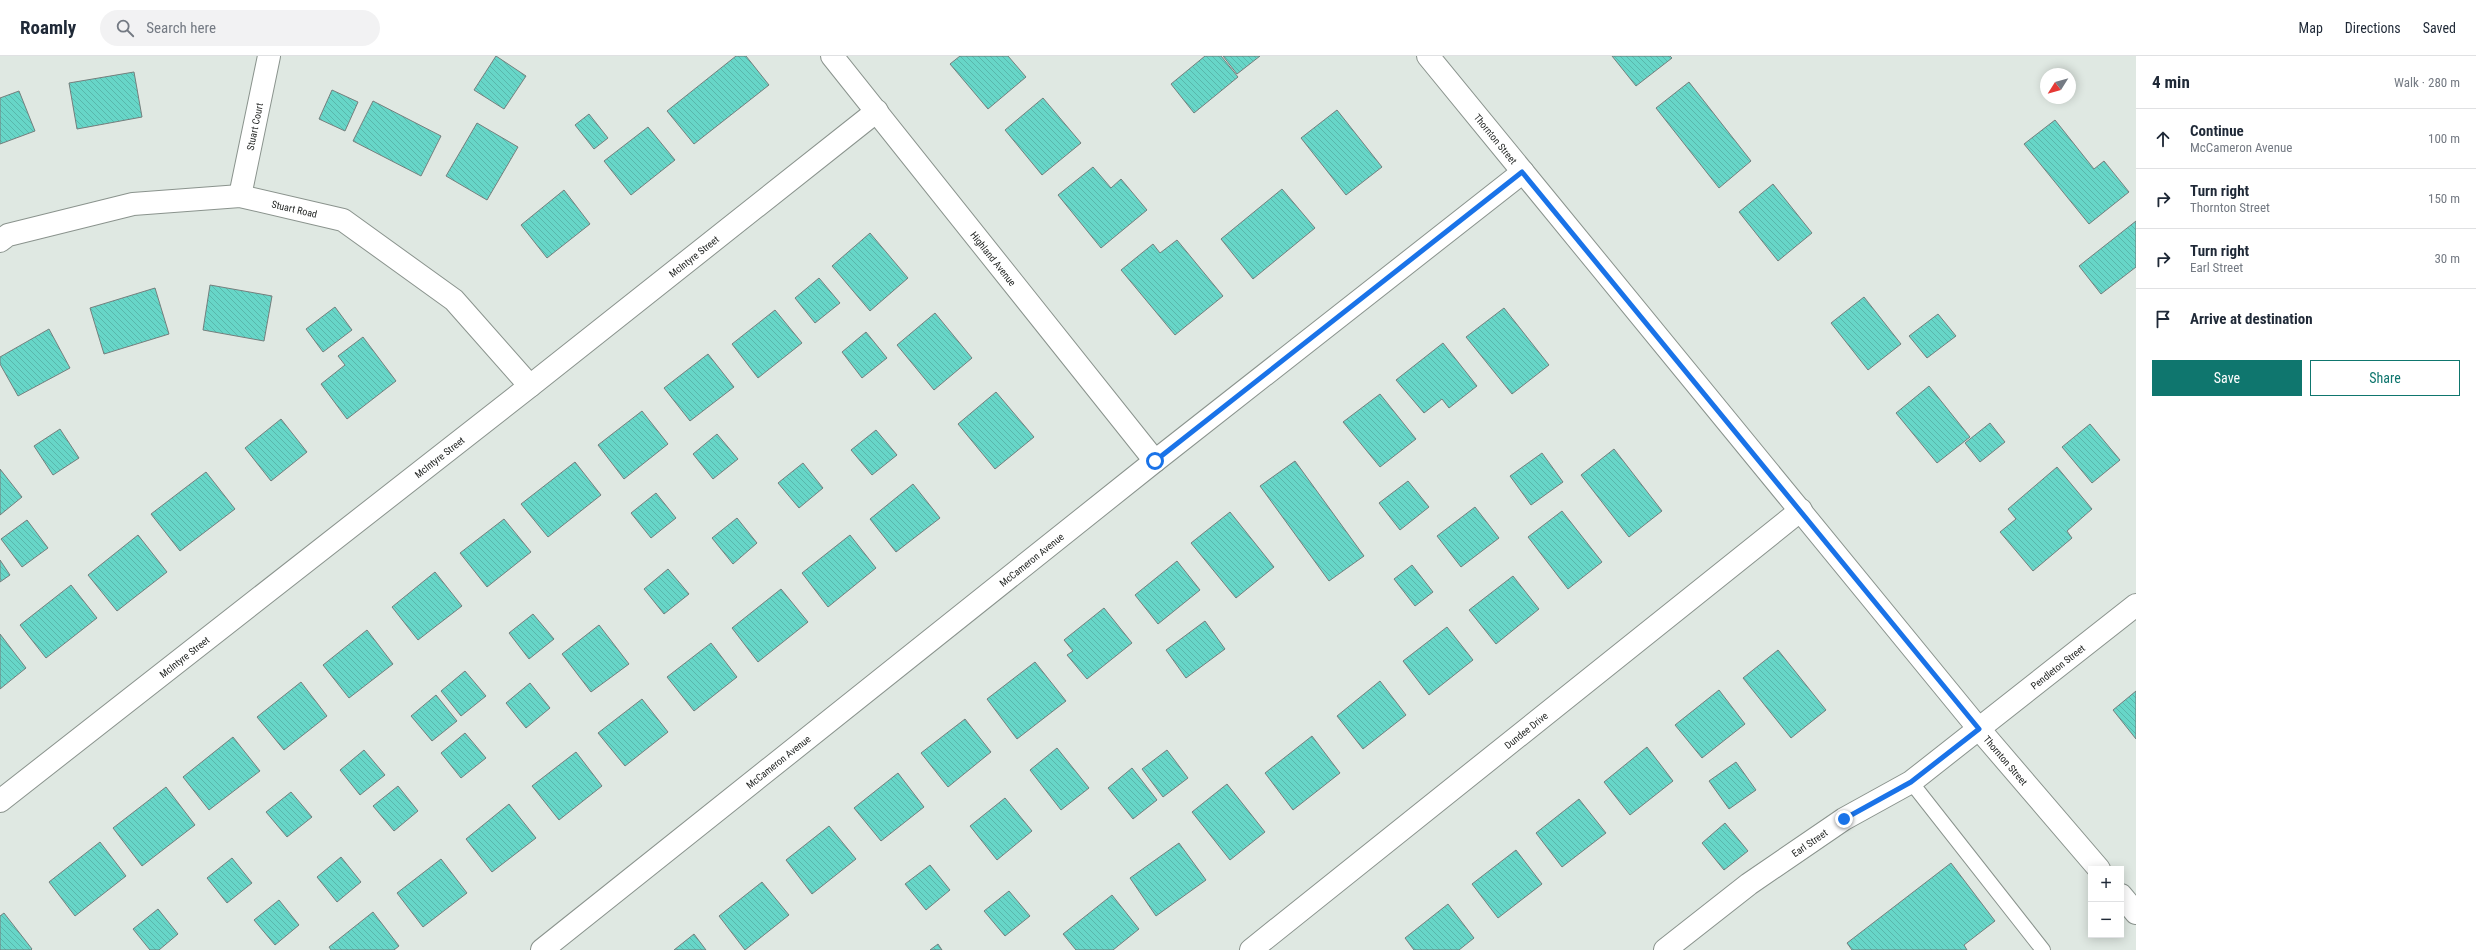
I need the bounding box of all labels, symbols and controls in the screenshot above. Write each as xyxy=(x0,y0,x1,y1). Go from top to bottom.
search box xyxy=(100,10,380,46)
text: Roamly xyxy=(20,16,76,39)
icon: search xyxy=(114,17,136,39)
text: Search here xyxy=(146,19,216,37)
text: Map xyxy=(2299,20,2323,36)
text: Directions xyxy=(2345,20,2401,36)
text: Saved xyxy=(2423,20,2456,36)
north arrow xyxy=(2040,68,2076,104)
text: 4 min xyxy=(2152,72,2190,92)
text: Walk · 280 m xyxy=(2394,75,2460,90)
street label: Stuart Court xyxy=(244,102,265,151)
street label: Thornton Street xyxy=(1472,112,1520,166)
text: Continue xyxy=(2190,122,2244,140)
icon: ahead xyxy=(2152,128,2174,150)
text: 100 m xyxy=(2428,131,2460,146)
text: McCameron Avenue xyxy=(2190,140,2292,155)
text: Turn right xyxy=(2190,182,2249,200)
icon: right xyxy=(2152,188,2174,210)
text: 150 m xyxy=(2428,191,2460,206)
street label: Stuart Road xyxy=(271,198,318,219)
text: Thornton Street xyxy=(2190,200,2270,215)
street label: Highland Avenue xyxy=(969,229,1019,288)
street label: McIntyre Street xyxy=(667,233,721,279)
text: Turn right xyxy=(2190,242,2249,260)
icon: right xyxy=(2152,248,2174,270)
text: 30 m xyxy=(2434,251,2460,266)
text: Earl Street xyxy=(2190,260,2243,275)
icon: arrive xyxy=(2152,308,2174,330)
text: Arrive at destination xyxy=(2190,310,2313,328)
button: Save xyxy=(2152,360,2302,396)
button: Share xyxy=(2310,360,2460,396)
street label: McIntyre Street xyxy=(412,434,466,480)
route start xyxy=(1146,452,1164,470)
street label: McCameron Avenue xyxy=(997,531,1066,588)
street label: McIntyre Street xyxy=(157,634,211,680)
street label: Pendleton Street xyxy=(2028,642,2087,691)
street label: Dundee Drive xyxy=(1502,709,1550,751)
street label: McCameron Avenue xyxy=(744,733,813,791)
street label: Thornton Street xyxy=(1982,733,2030,787)
route end xyxy=(1835,810,1853,828)
street label: Earl Street xyxy=(1789,827,1829,859)
map controls xyxy=(2088,866,2124,938)
button: + xyxy=(2088,866,2124,902)
button: − xyxy=(2088,902,2124,938)

